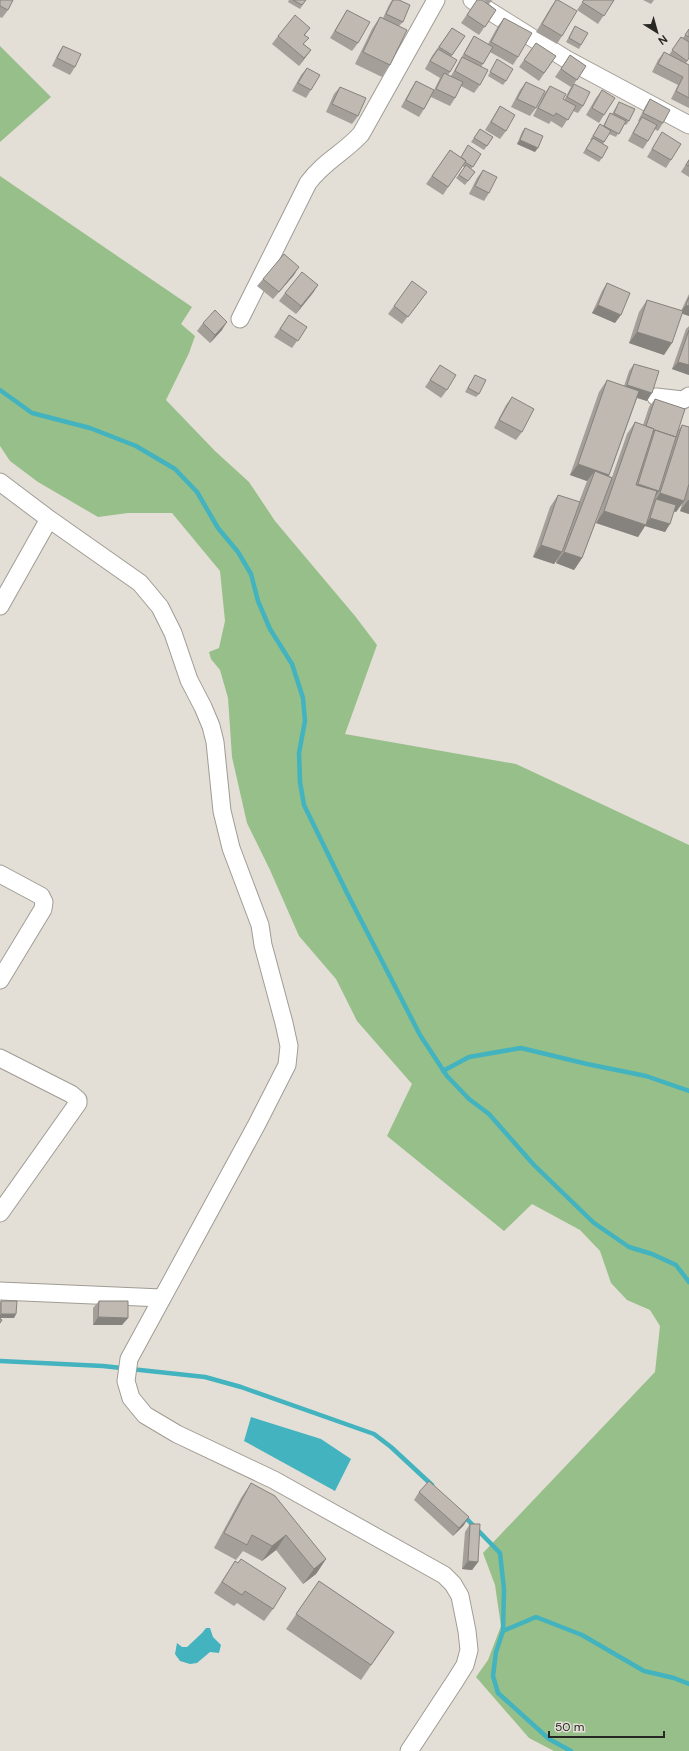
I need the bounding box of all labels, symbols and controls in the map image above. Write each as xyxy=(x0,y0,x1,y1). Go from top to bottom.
north arrow xyxy=(637,12,677,52)
text: N xyxy=(656,32,670,48)
scale bar xyxy=(549,1713,664,1739)
text: 50 m xyxy=(555,1719,584,1735)

